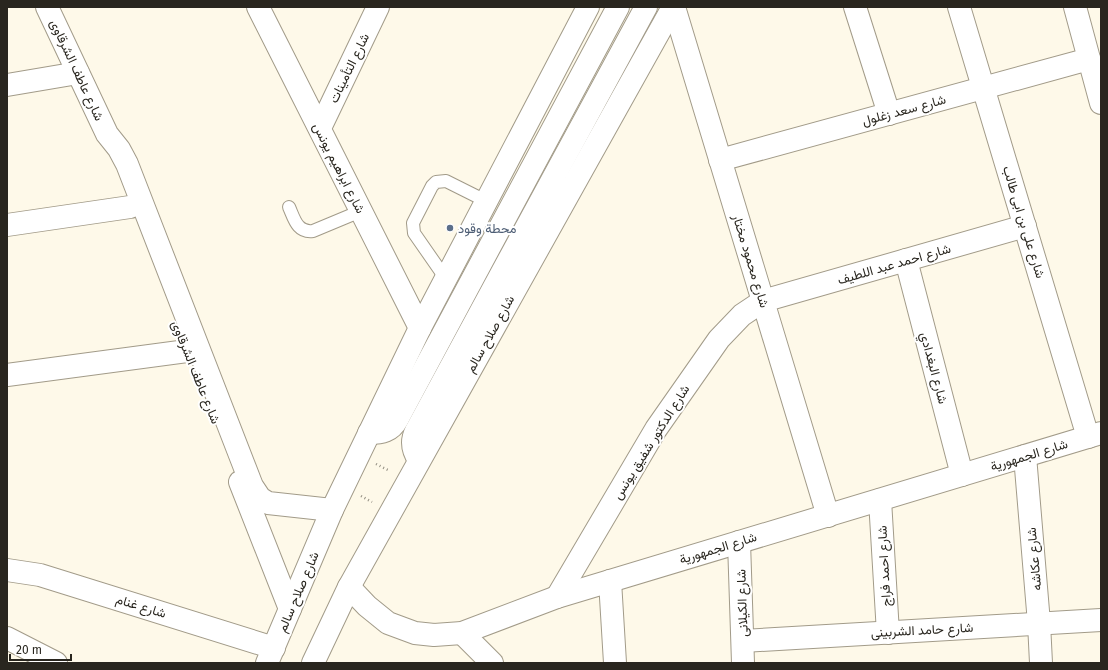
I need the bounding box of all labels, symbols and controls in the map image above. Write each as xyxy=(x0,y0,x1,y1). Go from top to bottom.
street label: شارع عاطف الشرقاوى xyxy=(45,17,107,124)
street label: شارع التأمينات xyxy=(326,31,374,106)
street label: شارع سعد زغلول xyxy=(860,92,948,130)
street label: شارع ابراهيم يونس xyxy=(308,120,368,217)
street label: شارع على بن ابى طالب xyxy=(998,164,1048,281)
street label: شارع محمود مختار xyxy=(727,212,772,310)
place label: محطة وقود xyxy=(458,221,517,237)
marker: محطة وقود xyxy=(445,223,455,233)
street label: شارع احمد عبد اللطيف xyxy=(836,241,953,289)
street label: شارع صلاح سالم xyxy=(463,293,519,376)
street label: شارع عاطف الشرقاوى xyxy=(167,318,224,427)
street label: شارع البغدادي xyxy=(914,331,951,406)
street label: شارع الدكتور شفيق يونس xyxy=(610,382,694,503)
street label: شارع الجمهورية xyxy=(988,436,1070,476)
street label: شارع احمد فراج xyxy=(874,525,896,607)
street label: شارع عكاشه xyxy=(1024,527,1046,591)
street label: شارع الجمهورية xyxy=(677,529,759,569)
street label: شارع صلاح سالم xyxy=(274,549,324,635)
street label: شارع الكيلانى xyxy=(733,569,753,637)
street label: شارع غنام xyxy=(113,591,168,623)
street label: شارع حامد الشربينى xyxy=(870,620,974,642)
scale bar xyxy=(10,636,71,662)
text: 20 m xyxy=(16,643,42,657)

